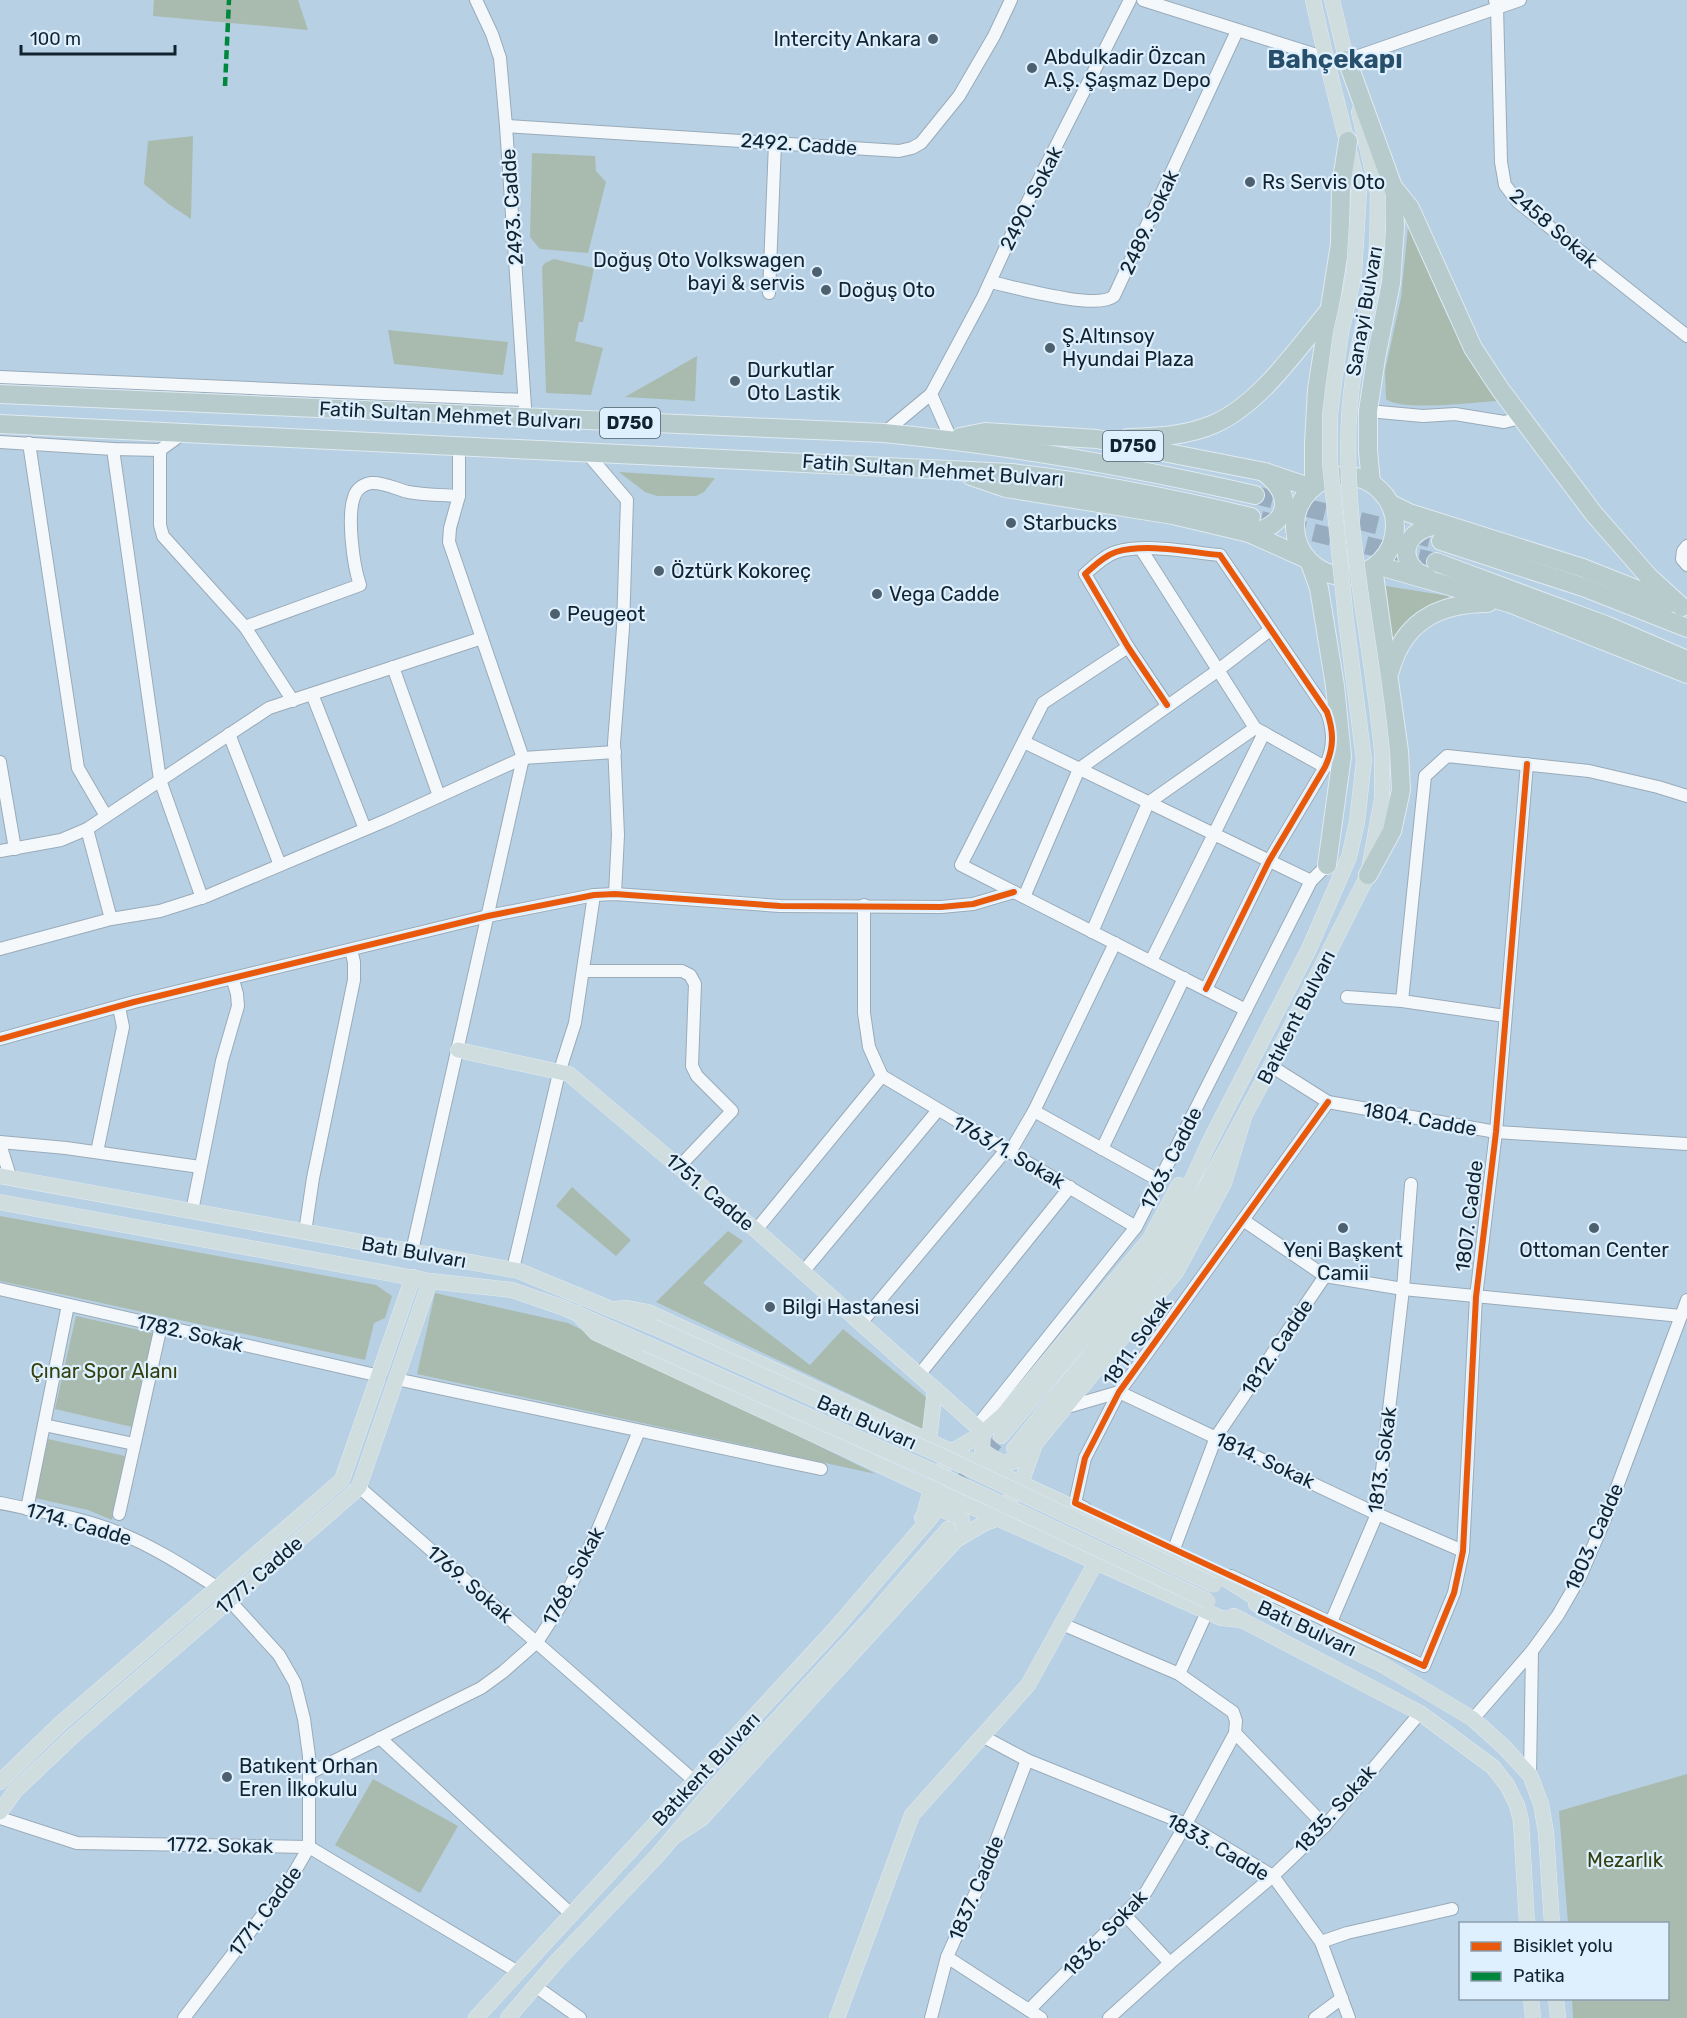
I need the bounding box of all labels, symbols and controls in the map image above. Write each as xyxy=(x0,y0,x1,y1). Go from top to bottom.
scale bar xyxy=(21,18,176,56)
place label: Intercity Ankara xyxy=(773,27,921,51)
text: 100 m xyxy=(30,28,81,50)
marker: Intercity Ankara xyxy=(926,32,940,46)
district label: Bahçekapı xyxy=(1267,44,1403,75)
place label: Abdulkadir Özcan A.Ş. Şaşmaz Depo xyxy=(1044,45,1211,92)
marker: Abdulkadir Özcan A.Ş. Şaşmaz Depo xyxy=(1025,61,1039,75)
street label: 2492. Cadde xyxy=(740,128,858,160)
street label: 2490. Sokak xyxy=(995,141,1068,254)
street label: 2493. Cadde xyxy=(496,148,528,266)
street label: 2489. Sokak xyxy=(1114,165,1184,278)
place label: Rs Servis Oto xyxy=(1262,170,1385,194)
marker: Rs Servis Oto xyxy=(1243,175,1257,189)
street label: 2458 Sokak xyxy=(1505,183,1603,273)
street label: Sanayi Bulvarı xyxy=(1341,244,1387,378)
place label: Doğuş Oto Volkswagen bayi & servis xyxy=(593,248,805,295)
marker: Doğuş Oto Volkswagen bayi & servis xyxy=(810,265,824,279)
place label: Doğuş Oto xyxy=(838,278,935,302)
marker: Doğuş Oto xyxy=(819,283,833,297)
place label: Ş.Altınsoy Hyundai Plaza xyxy=(1062,324,1194,371)
marker: Ş.Altınsoy Hyundai Plaza xyxy=(1043,341,1057,355)
place label: Durkutlar Oto Lastik xyxy=(747,358,841,405)
marker: Durkutlar Oto Lastik xyxy=(728,374,742,388)
street label: Fatih Sultan Mehmet Bulvarı xyxy=(318,396,582,434)
road number: D750 xyxy=(600,408,660,438)
road number: D750 xyxy=(1103,431,1163,461)
street label: Fatih Sultan Mehmet Bulvarı xyxy=(801,449,1065,491)
place label: Starbucks xyxy=(1023,511,1117,535)
marker: Starbucks xyxy=(1004,516,1018,530)
place label: Öztürk Kokoreç xyxy=(671,559,811,583)
marker: Öztürk Kokoreç xyxy=(652,564,666,578)
place label: Vega Cadde xyxy=(889,582,1000,606)
marker: Vega Cadde xyxy=(870,587,884,601)
place label: Peugeot xyxy=(567,602,645,626)
marker: Peugeot xyxy=(548,607,562,621)
street label: Batıkent Bulvarı xyxy=(1252,946,1340,1088)
street label: 1804. Cadde xyxy=(1361,1097,1479,1141)
street label: 1763. Cadde xyxy=(1135,1103,1207,1213)
street label: 1763/1. Sokak xyxy=(949,1110,1070,1194)
street label: 1751. Cadde xyxy=(661,1148,759,1236)
street label: 1807. Cadde xyxy=(1450,1159,1488,1273)
marker: Yeni Başkent Camii xyxy=(1336,1221,1350,1235)
marker: Ottoman Center xyxy=(1587,1221,1601,1235)
street label: Batı Bulvarı xyxy=(360,1231,468,1273)
place label: Yeni Başkent Camii xyxy=(1283,1238,1403,1285)
place label: Ottoman Center xyxy=(1519,1238,1669,1262)
street label: 1811. Sokak xyxy=(1097,1291,1177,1390)
street label: 1812. Cadde xyxy=(1236,1294,1318,1400)
place label: Bilgi Hastanesi xyxy=(782,1295,919,1319)
marker: Bilgi Hastanesi xyxy=(763,1300,777,1314)
street label: 1782. Sokak xyxy=(134,1309,246,1357)
park label: Çınar Spor Alanı xyxy=(31,1359,177,1383)
street label: Batı Bulvarı xyxy=(814,1389,920,1455)
street label: 1813. Sokak xyxy=(1363,1405,1401,1515)
street label: 1814. Sokak xyxy=(1211,1426,1319,1494)
street label: 1803. Cadde xyxy=(1560,1479,1628,1595)
street label: 1714. Cadde xyxy=(23,1497,135,1551)
street label: 1768. Sokak xyxy=(537,1522,609,1629)
street label: 1777. Cadde xyxy=(211,1531,307,1619)
street label: 1769. Sokak xyxy=(422,1540,518,1628)
street label: Batı Bulvarı xyxy=(1254,1595,1360,1661)
street label: Batıkent Bulvarı xyxy=(647,1707,765,1831)
place label: Batıkent Orhan Eren İlkokulu xyxy=(239,1754,378,1801)
street label: 1835. Sokak xyxy=(1289,1759,1381,1858)
marker: Batıkent Orhan Eren İlkokulu xyxy=(220,1770,234,1784)
street label: 1833. Cadde xyxy=(1162,1808,1274,1886)
street label: 1772. Sokak xyxy=(167,1832,274,1858)
street label: 1837. Cadde xyxy=(943,1832,1009,1944)
park label: Mezarlık xyxy=(1587,1848,1664,1872)
street label: 1771. Cadde xyxy=(223,1861,307,1961)
street label: 1836. Sokak xyxy=(1058,1884,1153,1981)
legend xyxy=(1459,1922,1669,2000)
text: Bisiklet yolu xyxy=(1513,1935,1613,1957)
text: Patika xyxy=(1513,1965,1565,1987)

